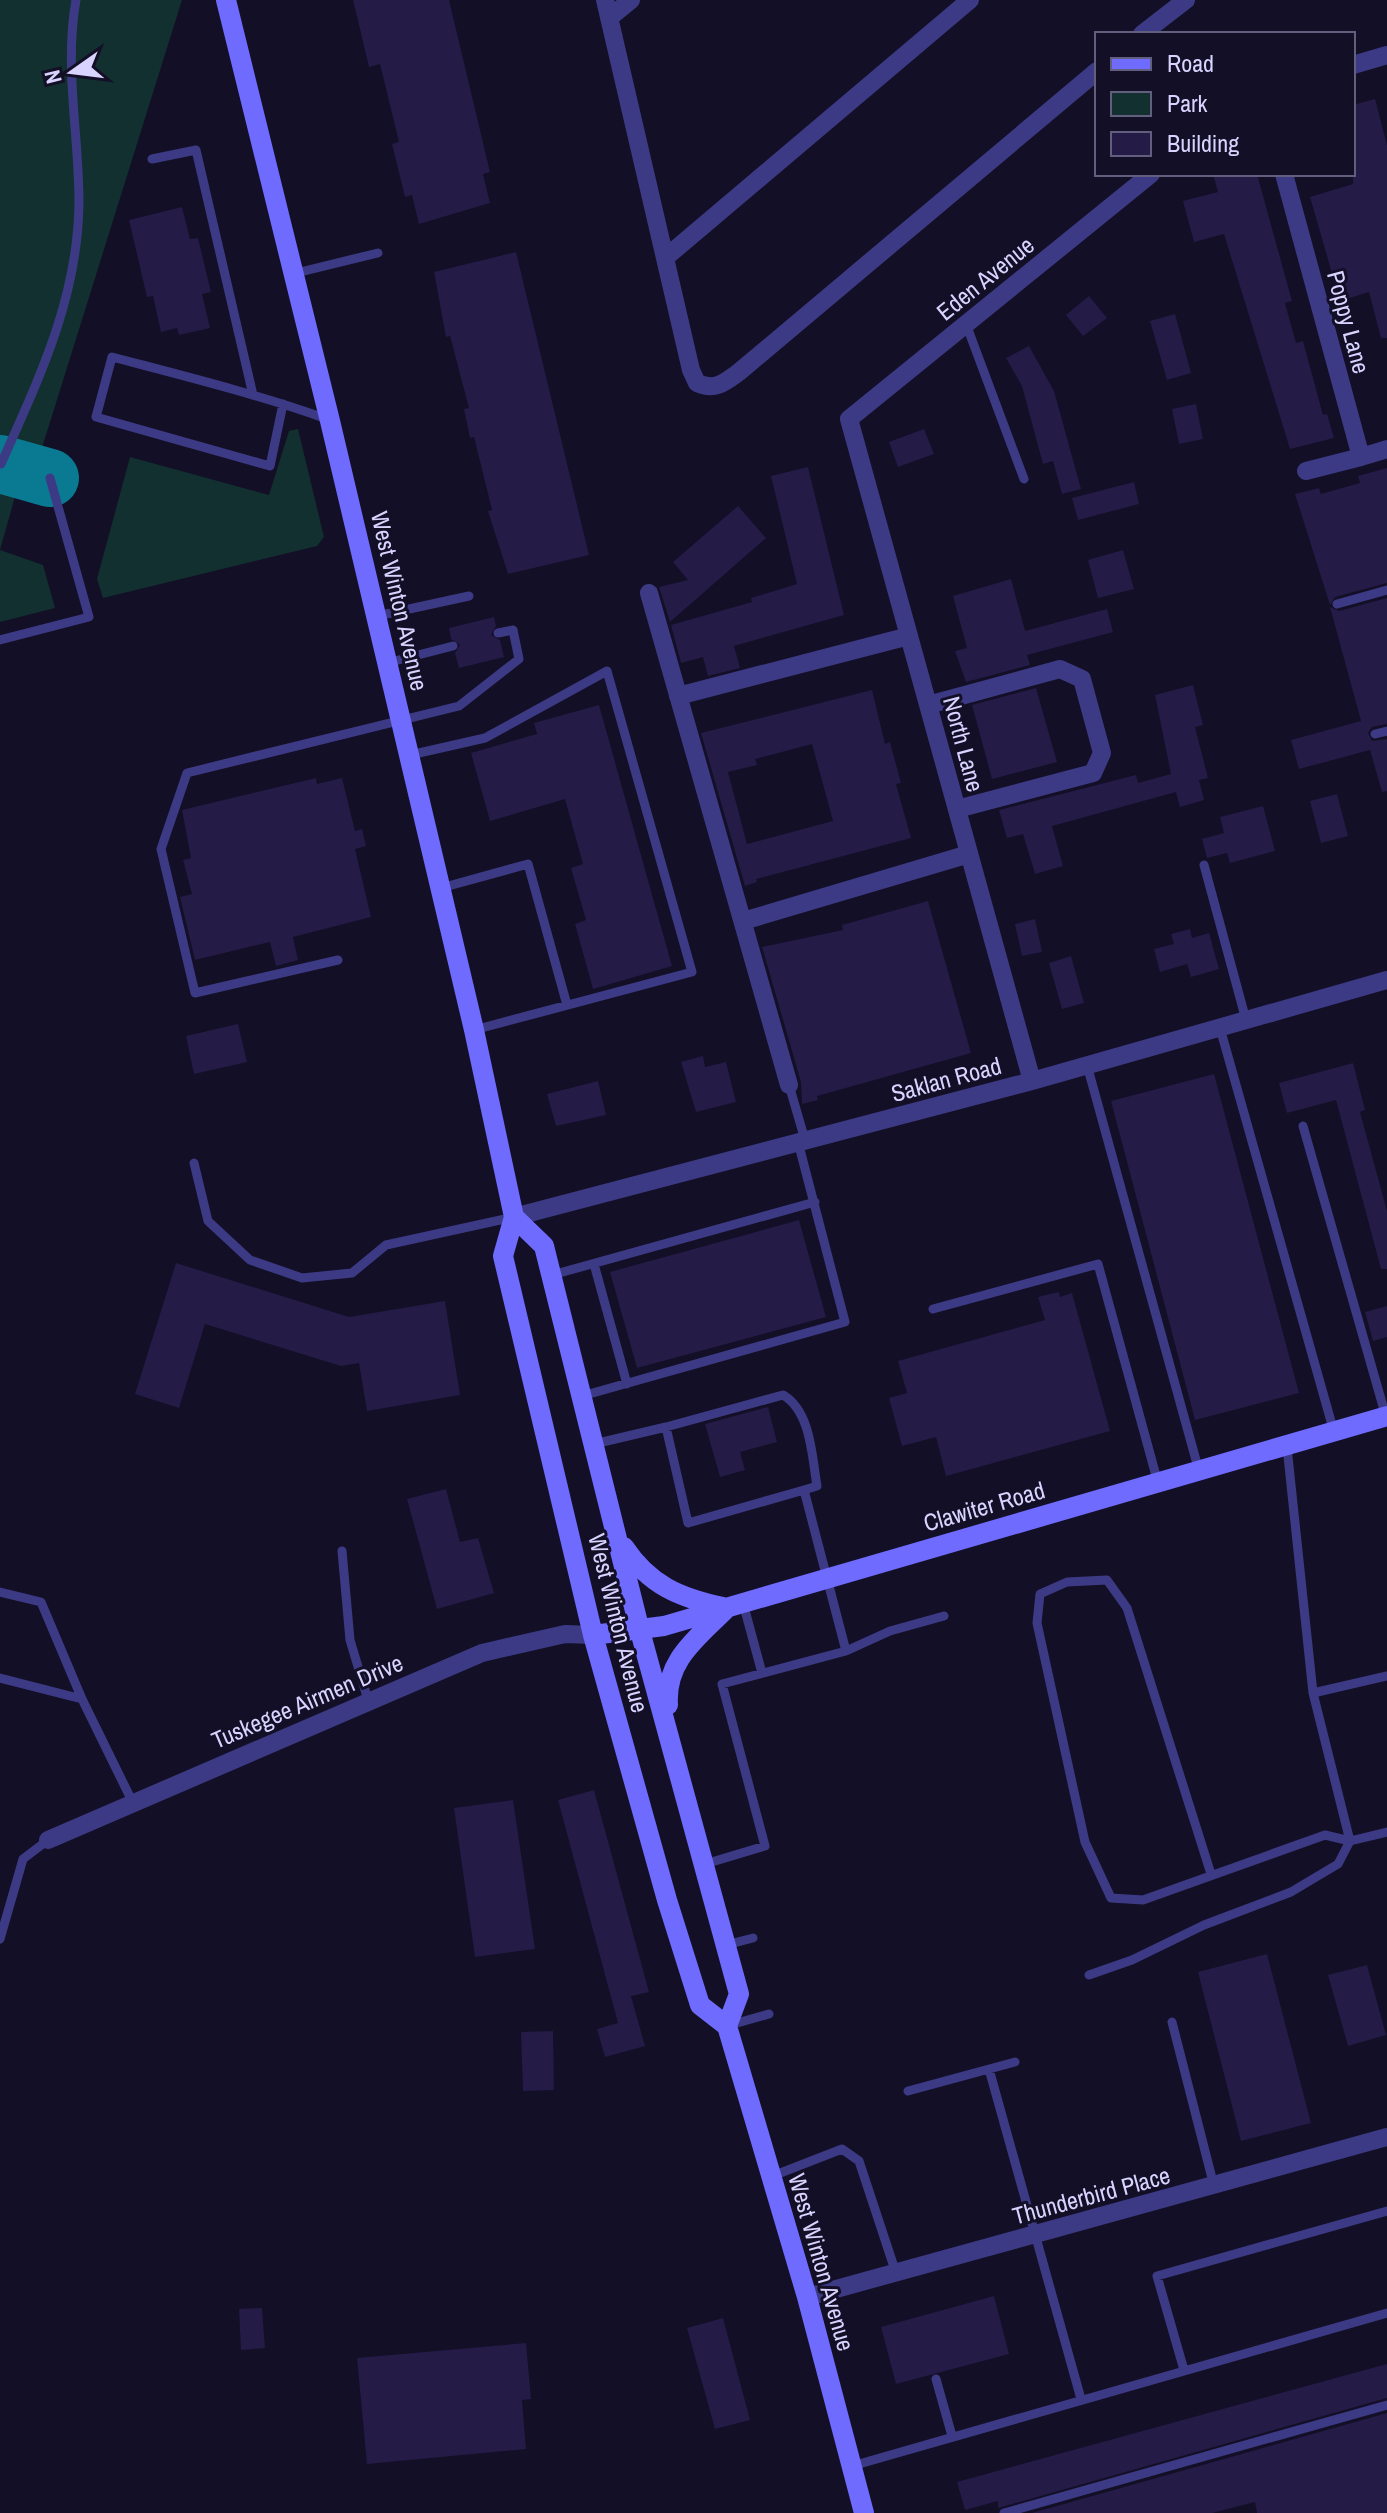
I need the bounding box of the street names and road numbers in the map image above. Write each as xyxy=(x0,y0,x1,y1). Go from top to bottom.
street label: Eden Avenue xyxy=(930,229,1040,327)
street label: Poppy Lane xyxy=(1320,267,1378,377)
street label: West Winton Avenue xyxy=(364,508,436,694)
street label: North Lane xyxy=(936,693,992,795)
street label: Saklan Road xyxy=(887,1049,1005,1109)
street label: Clawiter Road xyxy=(920,1473,1048,1539)
street label: West Winton Avenue xyxy=(581,1530,657,1716)
street label: Tuskegee Airmen Drive xyxy=(206,1646,408,1756)
street label: Thunderbird Place xyxy=(1009,2159,1173,2231)
street label: West Winton Avenue xyxy=(781,2170,863,2354)

